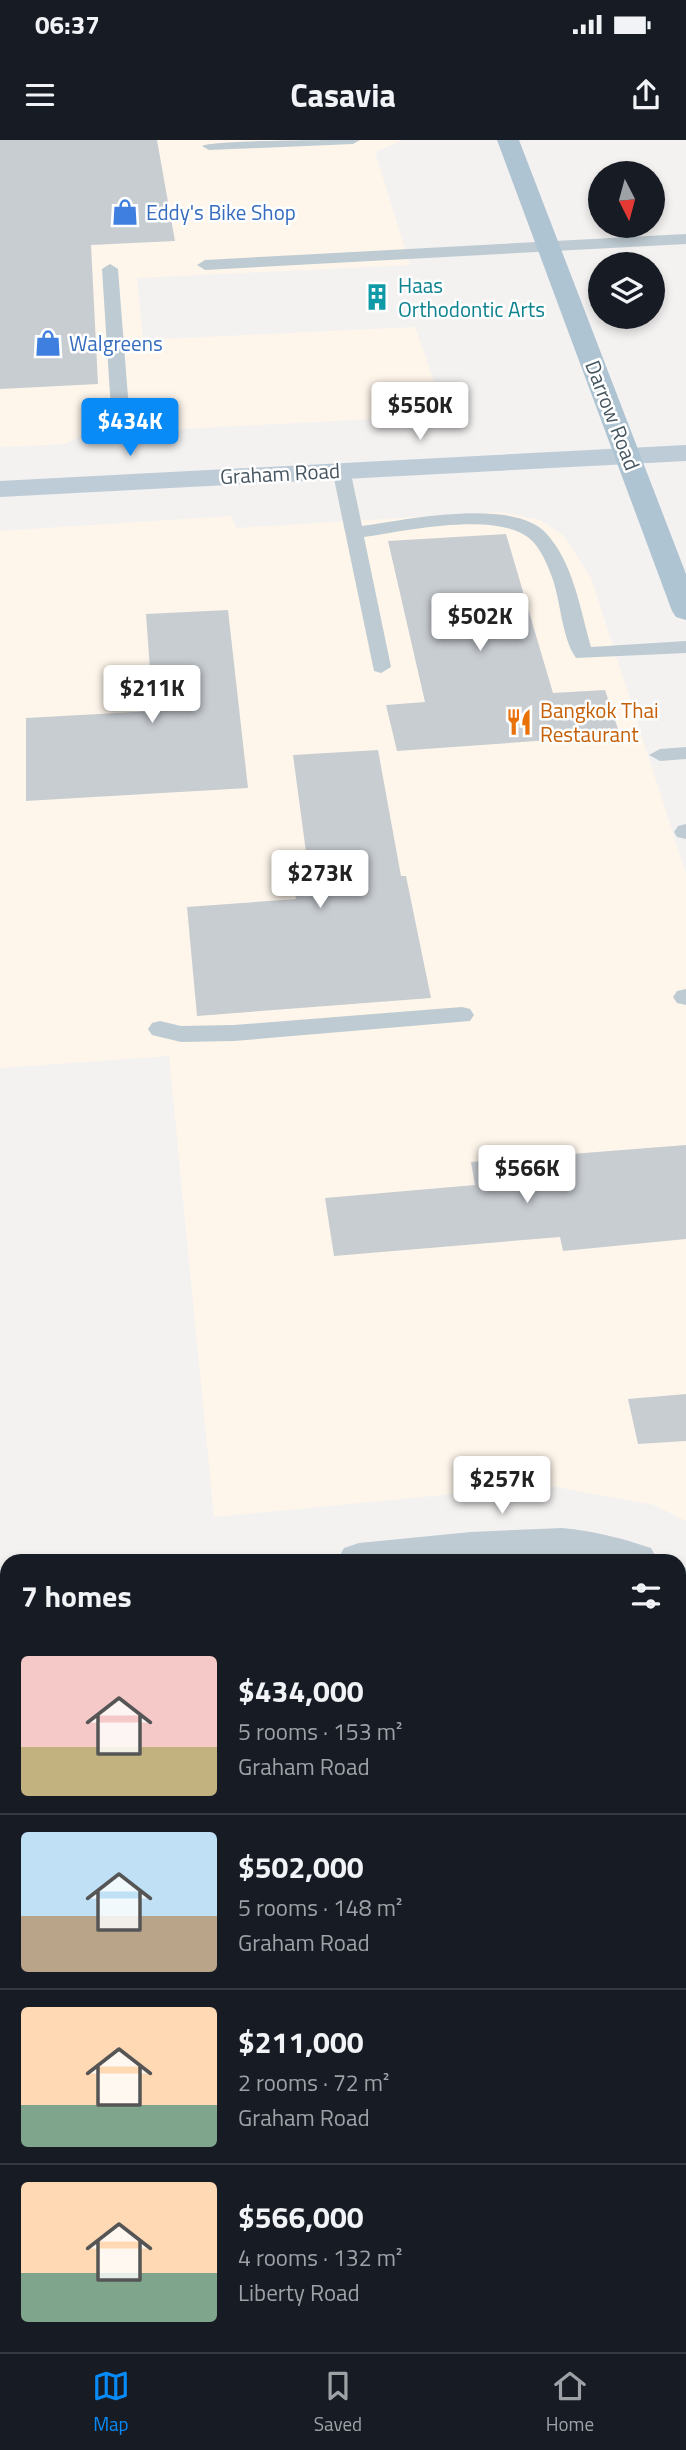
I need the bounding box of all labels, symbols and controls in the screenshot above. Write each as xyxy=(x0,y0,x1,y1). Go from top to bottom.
text: 06:37 xyxy=(35,5,100,44)
text: Casavia xyxy=(290,71,396,119)
icon: menu xyxy=(21,76,59,114)
icon: share xyxy=(627,76,665,114)
north arrow xyxy=(588,161,665,238)
map controls xyxy=(588,161,665,329)
place label: Eddy's Bike Shop xyxy=(146,196,296,228)
shop icon: Eddy's Bike Shop xyxy=(110,197,140,227)
button: layers xyxy=(588,252,665,329)
place label: Haas Orthodontic Arts xyxy=(398,269,545,325)
building icon: Haas Orthodontic Arts xyxy=(362,282,392,312)
place label: Walgreens xyxy=(69,327,163,359)
shop icon: Walgreens xyxy=(33,328,63,358)
street label: Darrow Road xyxy=(577,355,649,475)
pin: $550K xyxy=(371,383,469,442)
text: $550K xyxy=(387,387,453,422)
pin: $434K xyxy=(81,398,179,458)
text: $434K xyxy=(97,403,163,438)
street label: Graham Road xyxy=(219,454,341,492)
pin: $502K xyxy=(431,594,529,653)
text: $502K xyxy=(447,598,513,633)
pin: $211K xyxy=(103,666,201,725)
text: $211K xyxy=(119,670,185,705)
place label: Bangkok Thai Restaurant xyxy=(540,694,659,750)
restaurant icon: Bangkok Thai Restaurant xyxy=(504,707,534,737)
pin: $273K xyxy=(271,850,369,910)
text: $273K xyxy=(287,855,353,890)
pin: $566K xyxy=(478,1146,576,1205)
text: $566K xyxy=(494,1150,560,1185)
pin: $257K xyxy=(453,1456,551,1516)
text: $257K xyxy=(469,1461,535,1496)
text: 7 homes xyxy=(21,1573,132,1619)
icon: filters xyxy=(627,1577,665,1615)
text: $434,000 xyxy=(238,1668,364,1714)
icon: home xyxy=(77,1684,161,1768)
text: 5 rooms · 153 m² xyxy=(238,1714,402,1749)
text: Graham Road xyxy=(238,1749,370,1784)
text: $502,000 xyxy=(238,1844,364,1890)
icon: home xyxy=(77,1860,161,1944)
text: 5 rooms · 148 m² xyxy=(238,1890,402,1925)
text: Graham Road xyxy=(238,1925,370,1960)
text: $211,000 xyxy=(238,2019,364,2065)
icon: home xyxy=(77,2035,161,2119)
text: 2 rooms · 72 m² xyxy=(238,2065,389,2100)
text: Graham Road xyxy=(238,2100,370,2135)
text: $566,000 xyxy=(238,2194,364,2240)
icon: home xyxy=(77,2210,161,2294)
text: 4 rooms · 132 m² xyxy=(238,2240,402,2275)
text: Liberty Road xyxy=(238,2275,360,2310)
tab: Map xyxy=(92,2367,130,2438)
tab: Saved xyxy=(314,2367,362,2438)
tab: Home xyxy=(546,2367,594,2438)

